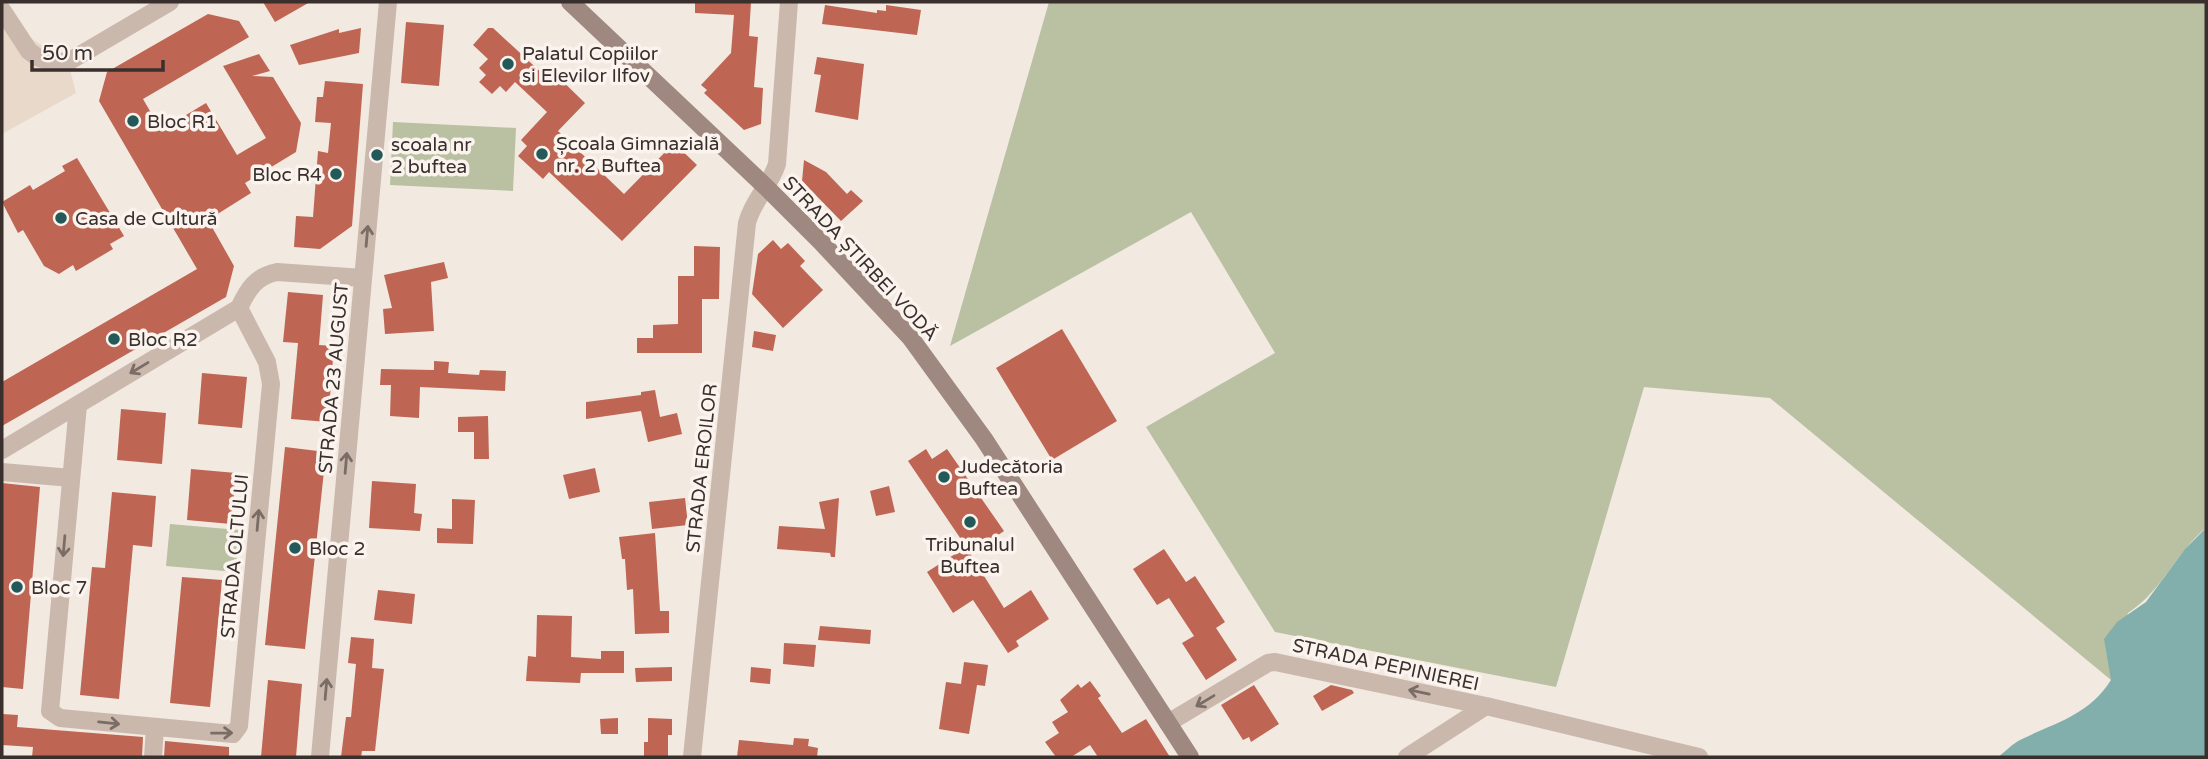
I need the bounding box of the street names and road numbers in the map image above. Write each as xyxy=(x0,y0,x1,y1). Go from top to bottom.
street label: STRADA ȘTIRBEI VODĂ xyxy=(778,172,942,346)
street label: STRADA 23 AUGUST xyxy=(315,281,353,475)
street label: STRADA EROILOR xyxy=(682,383,722,554)
street label: STRADA OLTULUI xyxy=(217,473,253,639)
street label: STRADA PEPINIEREI xyxy=(1290,634,1481,696)

